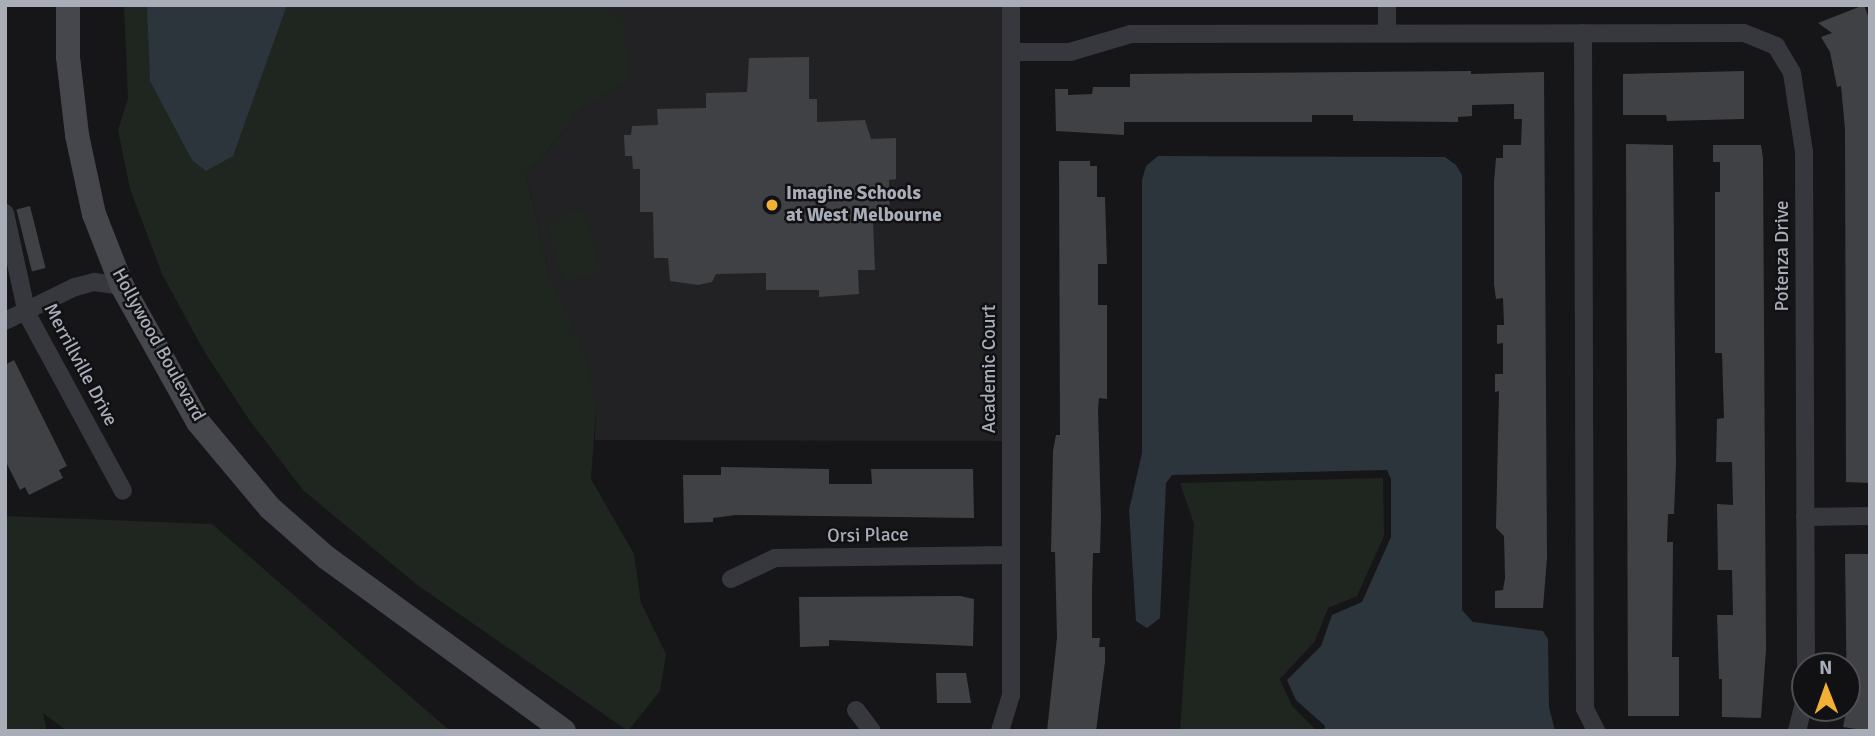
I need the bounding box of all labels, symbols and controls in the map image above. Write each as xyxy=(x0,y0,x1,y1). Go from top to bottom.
place label: Imagine Schools at West Melbourne xyxy=(786,183,942,227)
marker: Imagine Schools at West Melbourne xyxy=(764,197,780,213)
street label: Potenza Drive xyxy=(1772,200,1794,312)
street label: Hollywood Boulevard xyxy=(106,265,210,425)
street label: Merrillville Drive xyxy=(38,300,122,430)
street label: Academic Court xyxy=(979,305,1001,433)
street label: Orsi Place xyxy=(827,524,909,548)
north arrow xyxy=(1791,652,1861,722)
text: N xyxy=(1819,656,1832,680)

